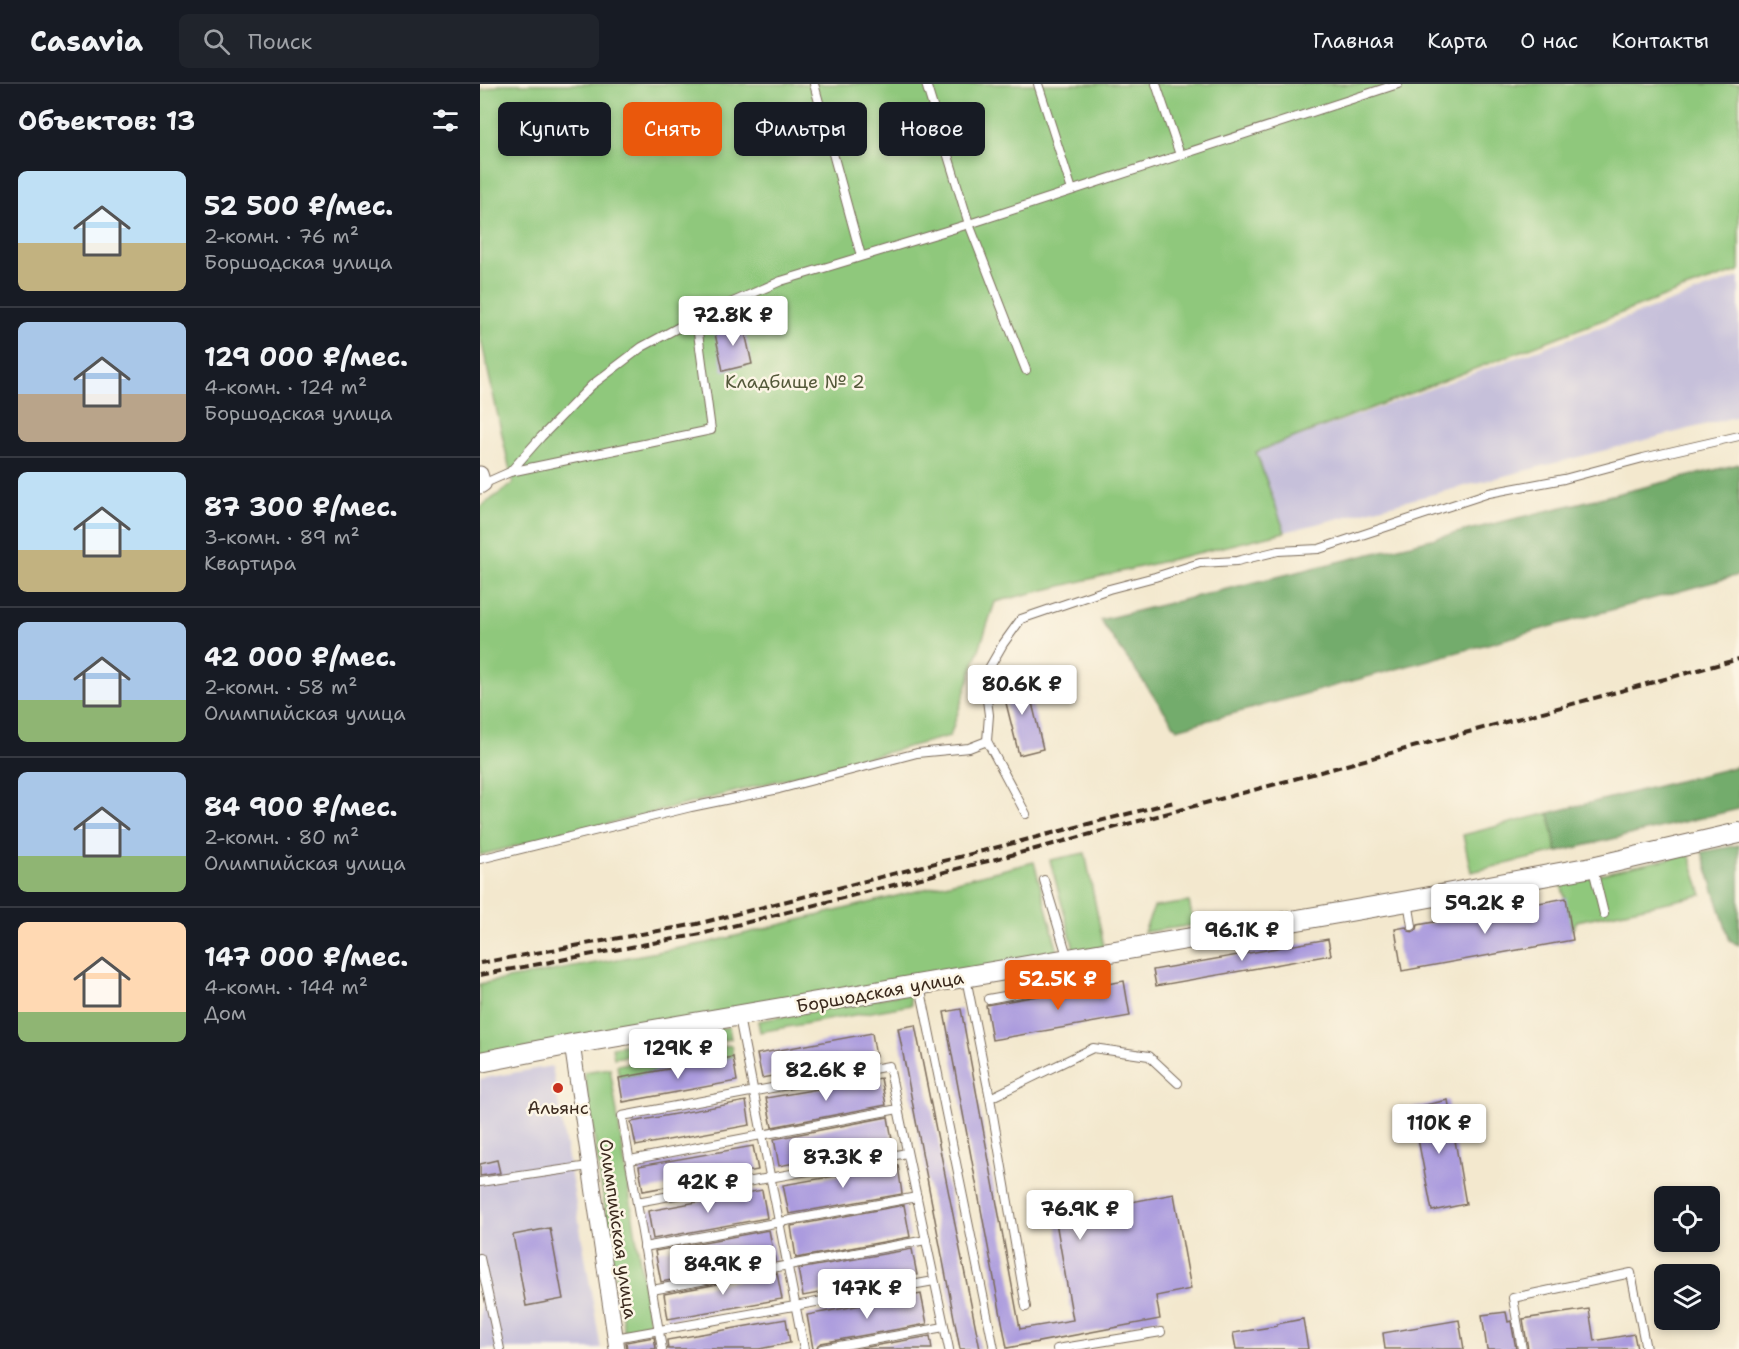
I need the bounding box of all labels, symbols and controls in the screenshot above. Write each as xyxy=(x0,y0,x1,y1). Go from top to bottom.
search box xyxy=(179,14,599,68)
text: Casavia xyxy=(30,22,143,60)
icon: search xyxy=(200,25,233,58)
text: Поиск xyxy=(248,27,312,56)
text: Главная xyxy=(1313,27,1394,55)
text: Карта xyxy=(1427,27,1487,55)
text: О нас xyxy=(1520,27,1578,55)
text: Контакты xyxy=(1611,27,1709,55)
chip: Купить xyxy=(498,102,611,156)
chip: Снять xyxy=(623,102,722,156)
chip: Фильтры xyxy=(734,102,867,156)
chip: Новое xyxy=(879,102,985,156)
text: Объектов: 13 xyxy=(18,103,195,138)
icon: filters xyxy=(429,104,462,137)
text: 52 500 ₽/мес. xyxy=(204,188,393,223)
icon: home xyxy=(66,195,138,267)
text: 2-комн. · 76 m² xyxy=(204,223,359,249)
text: Боршодская улица xyxy=(204,249,392,275)
pin: 72.8K ₽ xyxy=(678,296,788,347)
text: 72.8K ₽ xyxy=(693,302,773,328)
text: 129 000 ₽/мес. xyxy=(204,339,408,374)
icon: home xyxy=(66,346,138,418)
park label: Кладбище № 2 xyxy=(725,370,865,394)
text: 4-комн. · 124 m² xyxy=(204,374,367,400)
text: Боршодская улица xyxy=(204,400,392,426)
text: 87 300 ₽/мес. xyxy=(204,489,398,524)
icon: home xyxy=(66,496,138,568)
text: 3-комн. · 89 m² xyxy=(204,524,360,550)
text: Квартира xyxy=(204,550,296,576)
text: 42 000 ₽/мес. xyxy=(204,639,397,674)
icon: home xyxy=(66,646,138,718)
pin: 80.6K ₽ xyxy=(967,665,1077,716)
text: 80.6K ₽ xyxy=(982,671,1062,697)
text: 2-комн. · 58 m² xyxy=(204,674,358,700)
text: Олимпийская улица xyxy=(204,700,406,726)
text: 84 900 ₽/мес. xyxy=(204,789,398,824)
icon: home xyxy=(66,796,138,868)
text: 2-комн. · 80 m² xyxy=(204,824,359,850)
text: Олимпийская улица xyxy=(204,850,406,876)
pin: 59.2K ₽ xyxy=(1430,884,1540,935)
text: 59.2K ₽ xyxy=(1445,890,1525,916)
pin: 96.1K ₽ xyxy=(1187,911,1297,962)
text: 96.1K ₽ xyxy=(1205,917,1279,943)
text: 147 000 ₽/мес. xyxy=(204,939,408,974)
icon: home xyxy=(66,946,138,1018)
pin: 52.5K ₽ xyxy=(1003,960,1113,1011)
street label: Боршодская улица xyxy=(794,965,966,1019)
text: 52.5K ₽ xyxy=(1019,966,1097,992)
text: 4-комн. · 144 m² xyxy=(204,974,368,1000)
text: Дом xyxy=(204,1000,246,1026)
pin: 129K ₽ xyxy=(629,1029,727,1080)
text: 129K ₽ xyxy=(643,1035,713,1061)
pin: 82.6K ₽ xyxy=(771,1051,881,1102)
text: 82.6K ₽ xyxy=(785,1057,867,1083)
marker: Альянс xyxy=(551,1081,565,1095)
place label: Альянс xyxy=(527,1096,589,1120)
pin: 110K ₽ xyxy=(1390,1104,1488,1155)
text: 110K ₽ xyxy=(1406,1110,1472,1136)
street label: Олимпийская улица xyxy=(593,1137,643,1321)
pin: 87.3K ₽ xyxy=(788,1138,898,1189)
text: 87.3K ₽ xyxy=(803,1144,883,1170)
pin: 42K ₽ xyxy=(666,1163,750,1214)
text: 42K ₽ xyxy=(677,1169,739,1195)
map controls xyxy=(1654,1186,1720,1330)
button: locate xyxy=(1654,1186,1720,1252)
pin: 76.9K ₽ xyxy=(1025,1190,1135,1241)
text: 76.9K ₽ xyxy=(1040,1196,1120,1222)
pin: 84.9K ₽ xyxy=(668,1245,778,1296)
text: 84.9K ₽ xyxy=(684,1251,762,1277)
button: layers xyxy=(1654,1264,1720,1330)
pin: 147K ₽ xyxy=(818,1269,916,1320)
text: 147K ₽ xyxy=(832,1275,902,1301)

